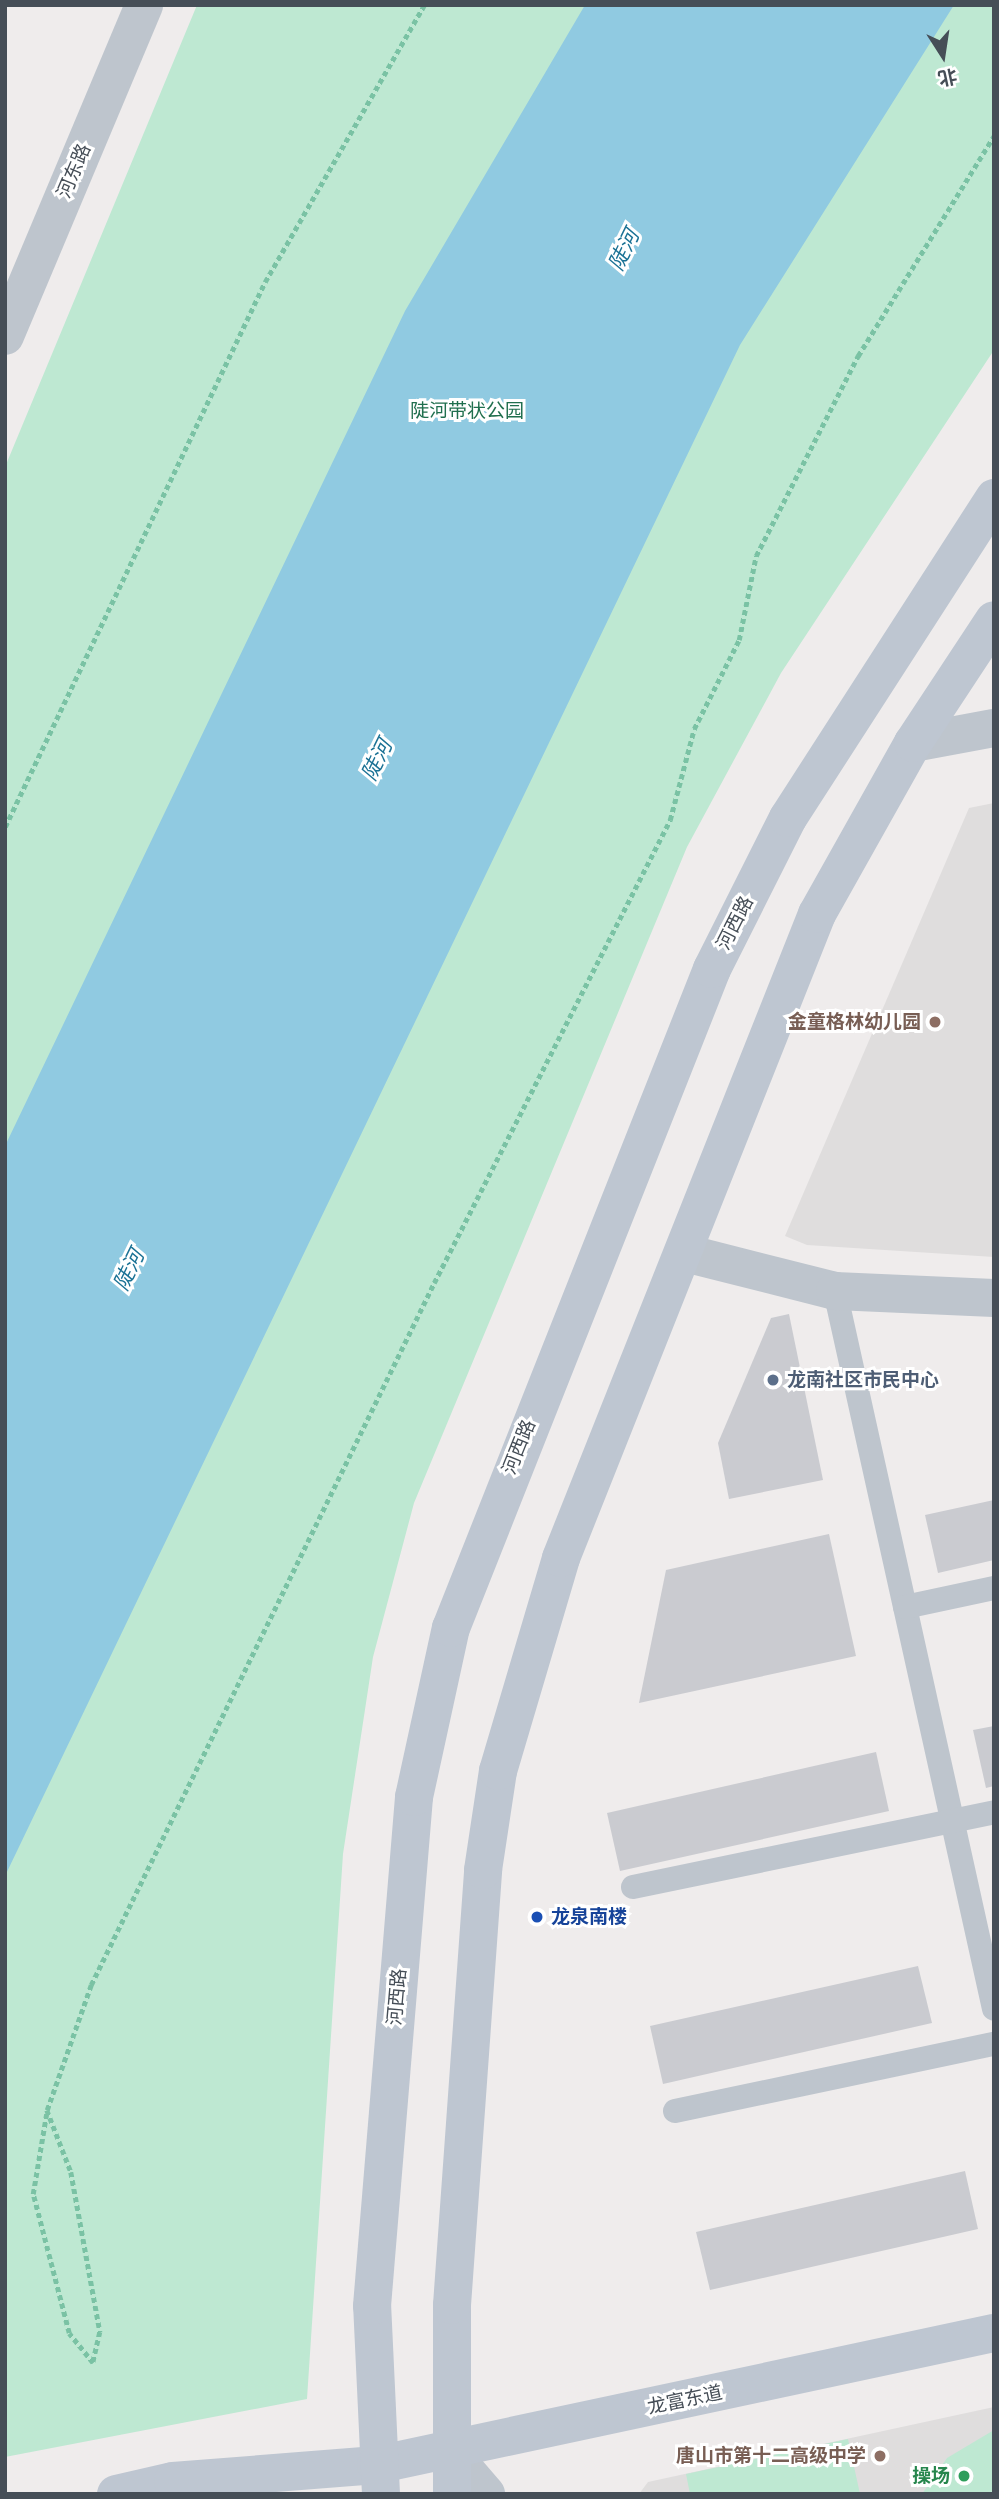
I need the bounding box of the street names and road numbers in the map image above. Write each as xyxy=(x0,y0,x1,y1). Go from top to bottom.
street label: 河东路 xyxy=(52,140,96,202)
street label: 河西路 xyxy=(712,892,758,954)
street label: 河西路 xyxy=(498,1416,540,1478)
street label: 河西路 xyxy=(383,1968,411,2026)
street label: 龙富东道 xyxy=(645,2381,725,2419)

